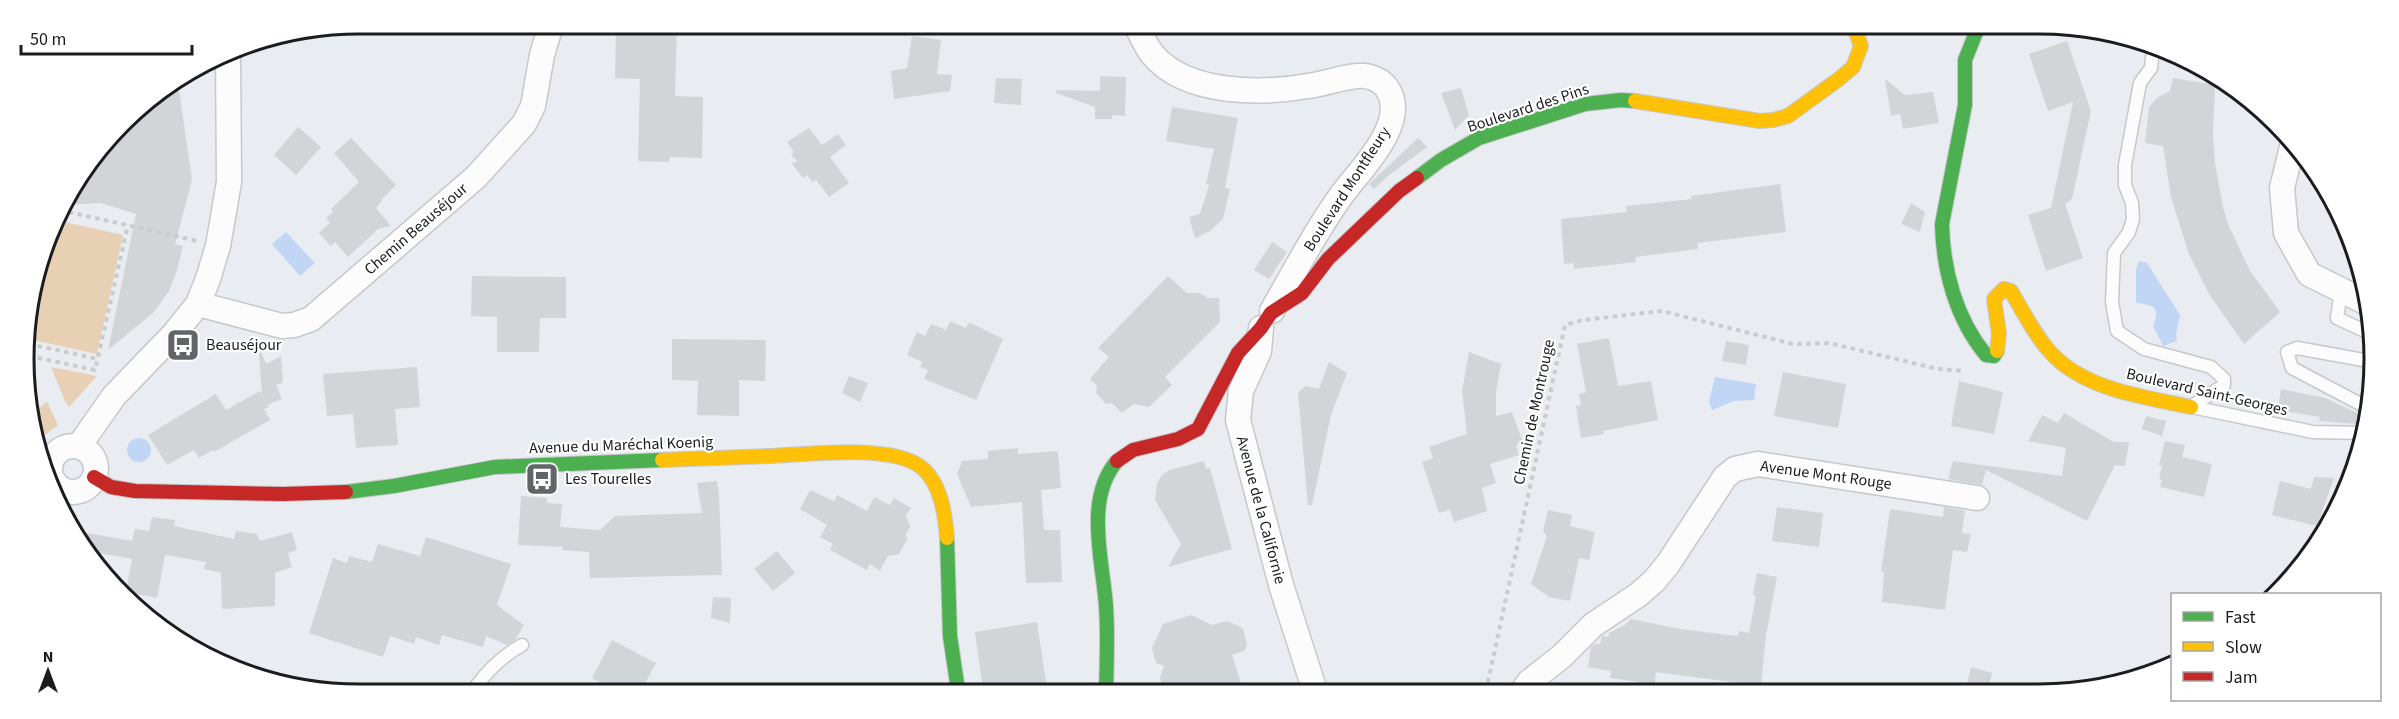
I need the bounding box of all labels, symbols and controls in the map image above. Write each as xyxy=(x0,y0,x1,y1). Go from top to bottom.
scale bar xyxy=(21,18,192,56)
text: 50 m xyxy=(30,27,66,52)
street label: Boulevard des Pins xyxy=(1464,78,1592,138)
street label: Boulevard Montfleury xyxy=(1298,122,1396,256)
street label: Chemin Beauséjour xyxy=(360,178,473,280)
bus stop icon: Beauséjour xyxy=(165,327,201,363)
place label: Beauséjour xyxy=(206,334,282,356)
street label: Chemin de Montrouge xyxy=(1508,337,1560,487)
street label: Boulevard Saint-Georges xyxy=(2124,363,2290,421)
street label: Avenue du Maréchal Koenig xyxy=(529,431,713,459)
street label: Avenue de la Californie xyxy=(1231,434,1291,587)
street label: Avenue Mont Rouge xyxy=(1759,455,1893,495)
bus stop icon: Les Tourelles xyxy=(524,461,560,497)
place label: Les Tourelles xyxy=(565,468,652,490)
legend xyxy=(2171,593,2381,701)
text: Fast xyxy=(2225,605,2256,630)
text: Slow xyxy=(2225,635,2262,660)
north arrow xyxy=(18,641,78,701)
text: N xyxy=(43,646,53,668)
text: Jam xyxy=(2225,665,2258,690)

